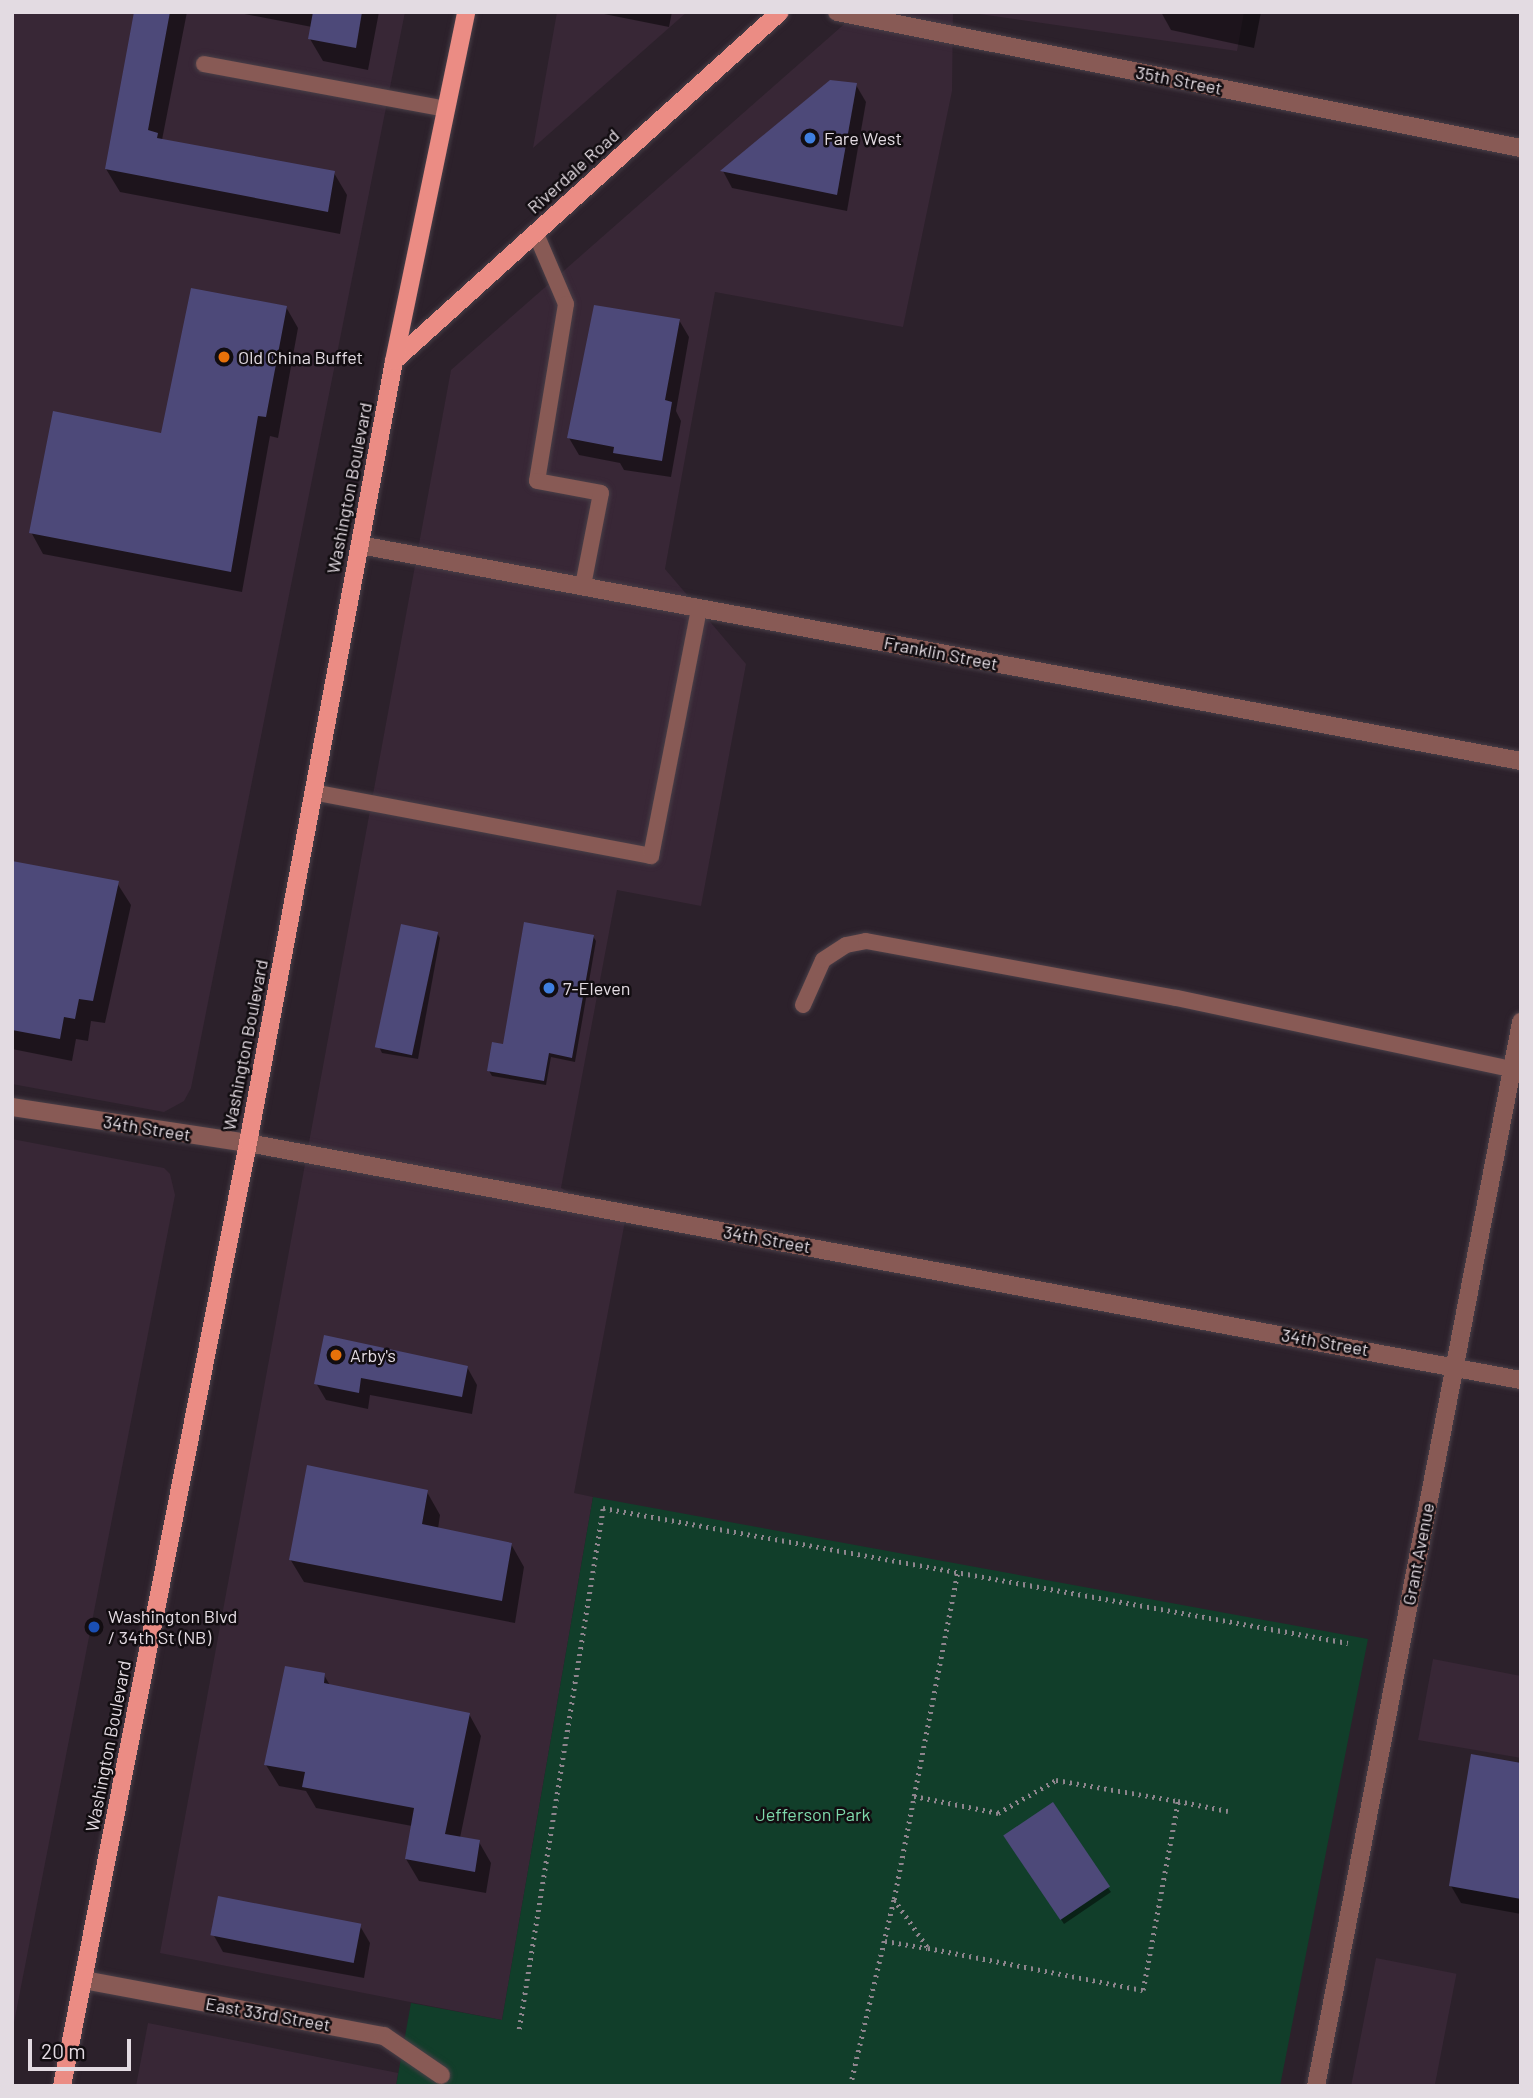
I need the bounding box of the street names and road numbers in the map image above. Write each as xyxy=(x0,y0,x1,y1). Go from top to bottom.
street label: 35th Street xyxy=(1134,61,1224,99)
street label: Riverdale Road xyxy=(523,124,623,218)
street label: Washington Boulevard xyxy=(322,401,376,575)
street label: Franklin Street xyxy=(882,631,1000,675)
street label: Washington Boulevard xyxy=(218,958,272,1132)
street label: 34th Street xyxy=(102,1110,192,1146)
street label: 34th Street xyxy=(722,1221,812,1257)
street label: 34th Street xyxy=(1280,1324,1370,1360)
street label: Grant Avenue xyxy=(1397,1501,1439,1607)
street label: Washington Boulevard xyxy=(81,1659,135,1833)
street label: East 33rd Street xyxy=(204,1992,332,2036)

